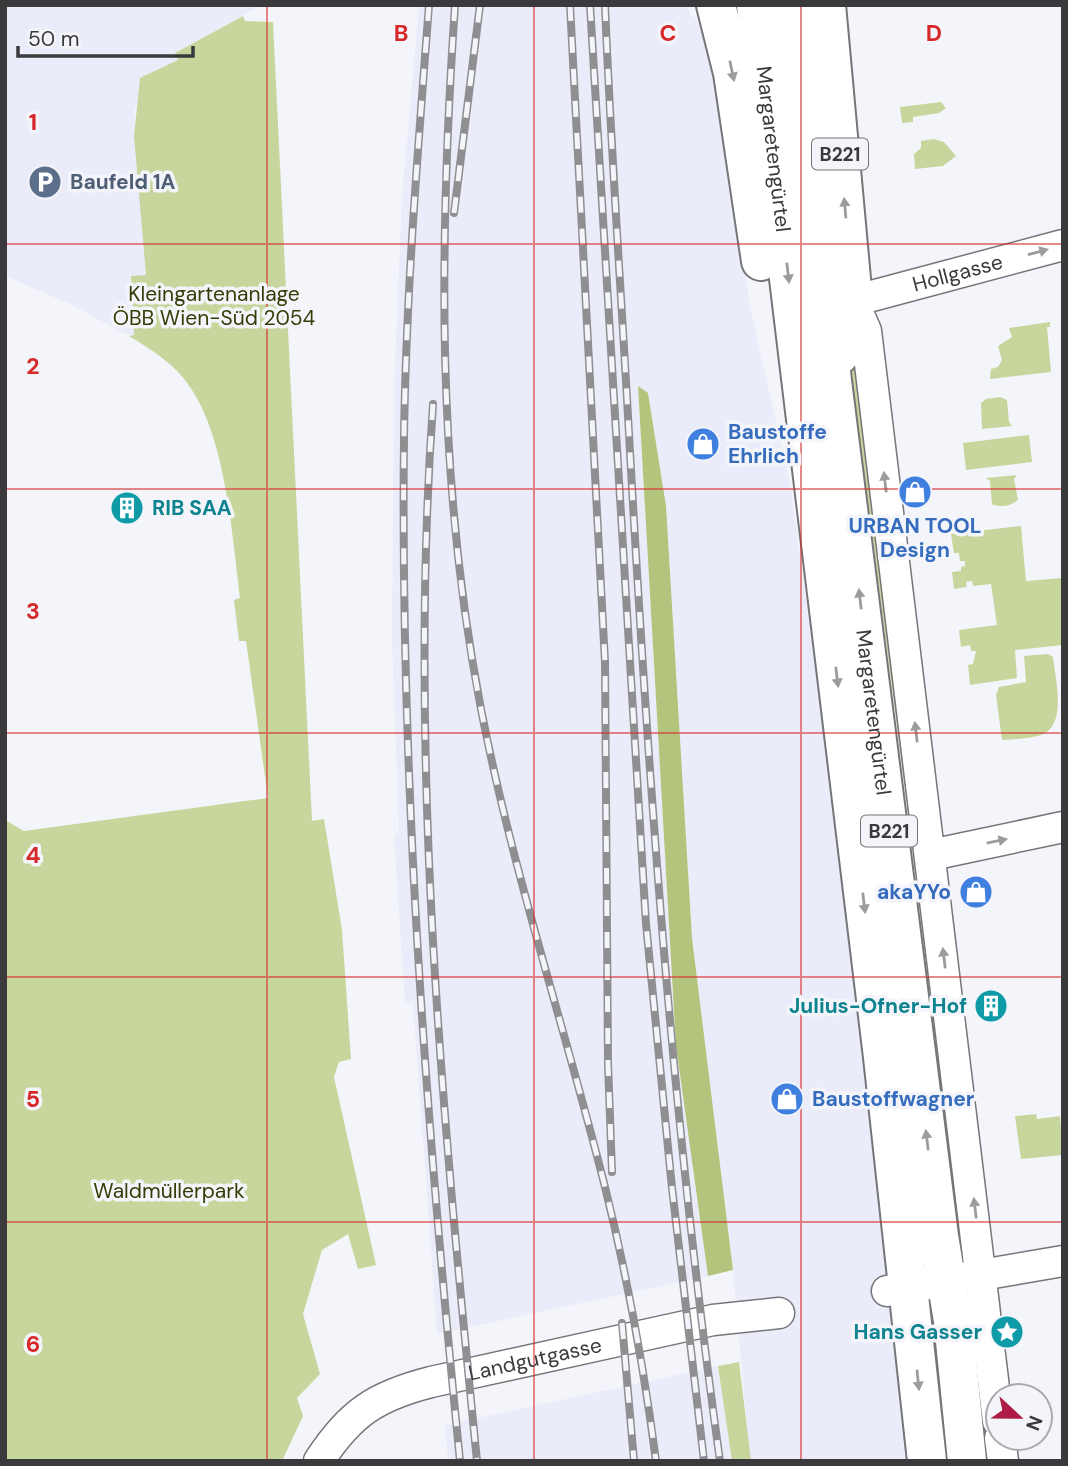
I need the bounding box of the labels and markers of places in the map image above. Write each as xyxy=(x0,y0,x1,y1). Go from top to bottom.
parking icon: Baufeld 1A xyxy=(26,163,64,201)
place label: Baufeld 1A xyxy=(70,168,176,196)
place label: Baustoffe Ehrlich xyxy=(728,418,827,470)
shop icon: Baustoffe Ehrlich xyxy=(684,425,722,463)
shop icon: URBAN TOOL Design xyxy=(896,473,934,511)
building icon: RIB SAA xyxy=(108,489,146,527)
place label: RIB SAA xyxy=(152,494,232,522)
place label: URBAN TOOL Design xyxy=(849,512,981,564)
shop icon: akaYYo xyxy=(957,873,995,911)
place label: akaYYo xyxy=(877,878,951,906)
building icon: Julius-Ofner-Hof xyxy=(972,987,1010,1025)
place label: Julius-Ofner-Hof xyxy=(789,992,967,1020)
shop icon: Baustoffwagner xyxy=(768,1080,806,1118)
place label: Baustoffwagner xyxy=(812,1085,975,1113)
place icon: Hans Gasser xyxy=(988,1313,1026,1351)
place label: Hans Gasser xyxy=(853,1318,982,1346)

